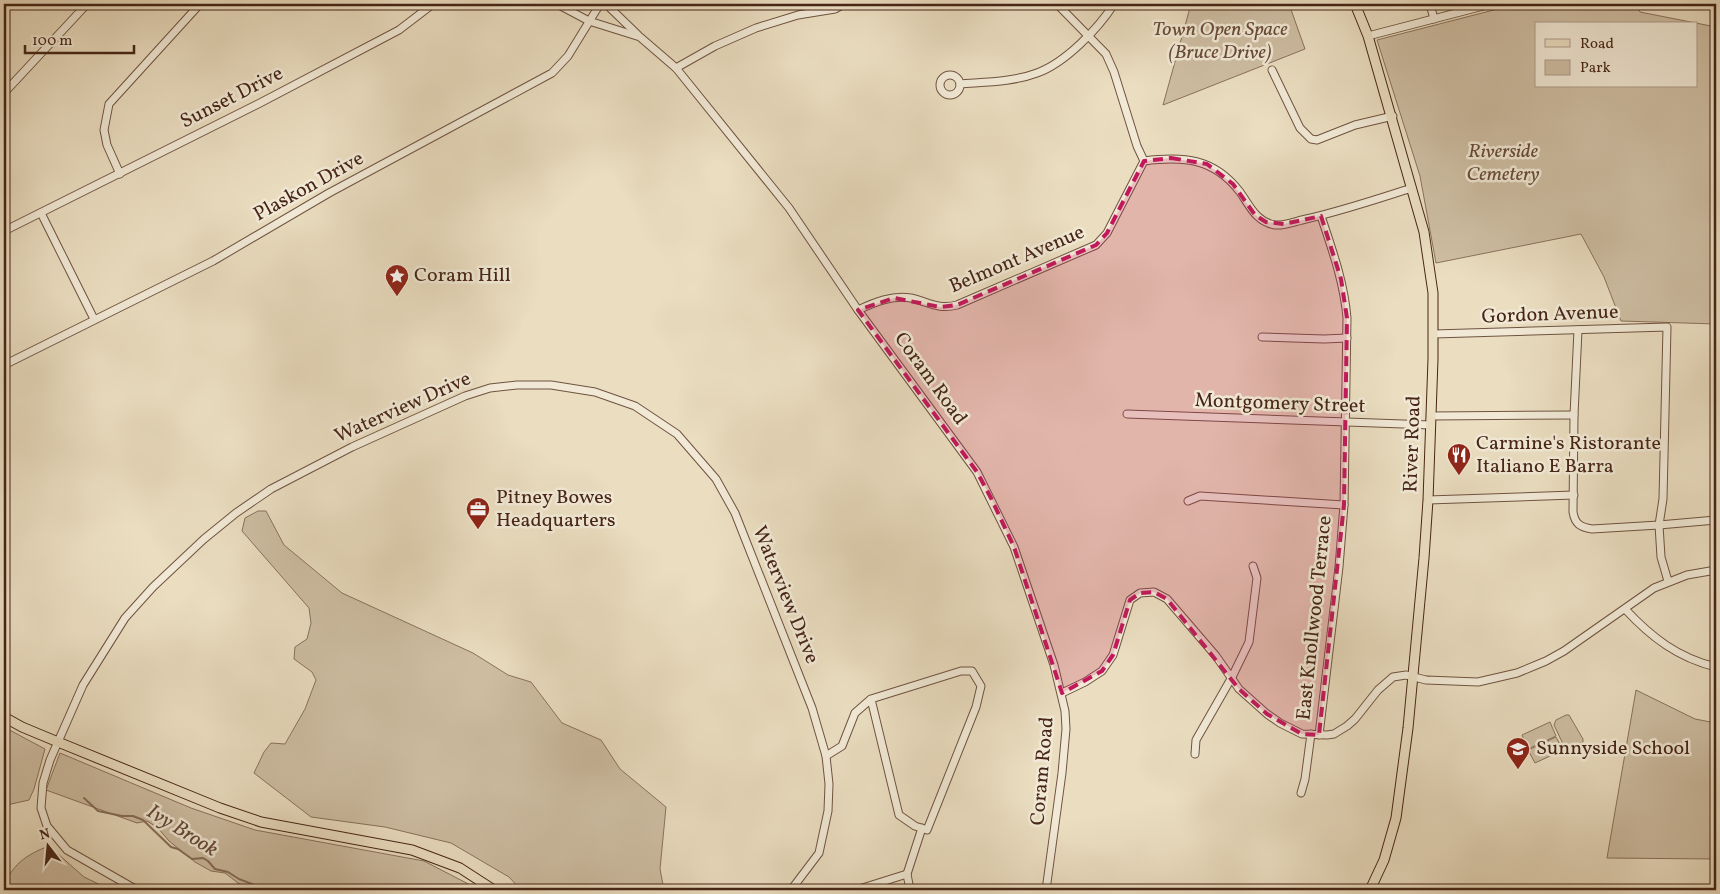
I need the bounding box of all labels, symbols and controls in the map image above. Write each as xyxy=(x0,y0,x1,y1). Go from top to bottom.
park label: Town Open Space (Bruce Drive) xyxy=(1152,16,1288,67)
scale bar xyxy=(25,22,134,54)
legend xyxy=(1535,22,1698,88)
text: 100 m xyxy=(32,31,72,52)
text: Road xyxy=(1580,34,1614,55)
text: Park xyxy=(1580,58,1611,79)
street label: Sunset Drive xyxy=(176,60,288,136)
park label: Riverside Cemetery xyxy=(1467,138,1540,189)
street label: Plaskon Drive xyxy=(249,145,369,229)
street label: Belmont Avenue xyxy=(945,219,1089,301)
place label: Coram Hill xyxy=(414,262,511,290)
place icon: Coram Hill xyxy=(384,263,410,297)
street label: Gordon Avenue xyxy=(1481,299,1619,331)
street label: Coram Road xyxy=(887,327,973,431)
street label: Waterview Drive xyxy=(330,365,476,451)
street label: Montgomery Street xyxy=(1194,387,1366,421)
street label: River Road xyxy=(1397,395,1429,493)
place label: Carmine's Ristorante Italiano E Barra xyxy=(1476,430,1661,481)
restaurant icon: Carmine's Ristorante Italiano E Barra xyxy=(1446,442,1472,476)
place label: Pitney Bowes Headquarters xyxy=(496,484,616,535)
office icon: Pitney Bowes Headquarters xyxy=(465,496,491,530)
street label: East Knollwood Terrace xyxy=(1290,514,1340,722)
street label: Waterview Drive xyxy=(745,522,825,668)
street label: Coram Road xyxy=(1024,716,1062,826)
place label: Sunnyside School xyxy=(1536,735,1690,763)
school or university icon: Sunnyside School xyxy=(1505,736,1531,770)
water label: Ivy Brook xyxy=(141,798,224,864)
north arrow xyxy=(22,822,72,872)
text: N xyxy=(37,824,52,845)

